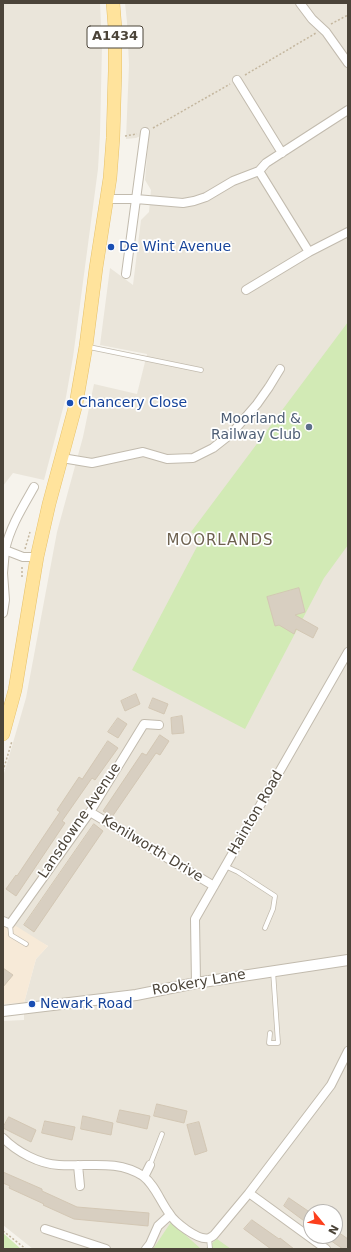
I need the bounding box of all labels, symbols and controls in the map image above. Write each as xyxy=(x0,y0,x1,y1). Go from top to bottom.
road number: A1434 xyxy=(87,26,143,48)
place label: De Wint Avenue xyxy=(119,239,231,255)
marker: De Wint Avenue xyxy=(106,242,116,252)
place label: Chancery Close xyxy=(78,395,187,411)
marker: Chancery Close xyxy=(65,398,75,408)
place label: Moorland & Railway Club xyxy=(211,411,301,444)
marker: Moorland & Railway Club xyxy=(304,422,314,432)
district label: MOORLANDS xyxy=(166,532,274,550)
street label: Lansdowne Avenue xyxy=(35,760,125,882)
street label: Hainton Road xyxy=(225,768,287,858)
street label: Kenilworth Drive xyxy=(98,812,206,886)
street label: Rookery Lane xyxy=(151,966,247,1000)
place label: Newark Road xyxy=(40,996,133,1012)
marker: Newark Road xyxy=(27,999,37,1009)
north arrow xyxy=(303,1204,343,1244)
text: N xyxy=(325,1222,341,1237)

